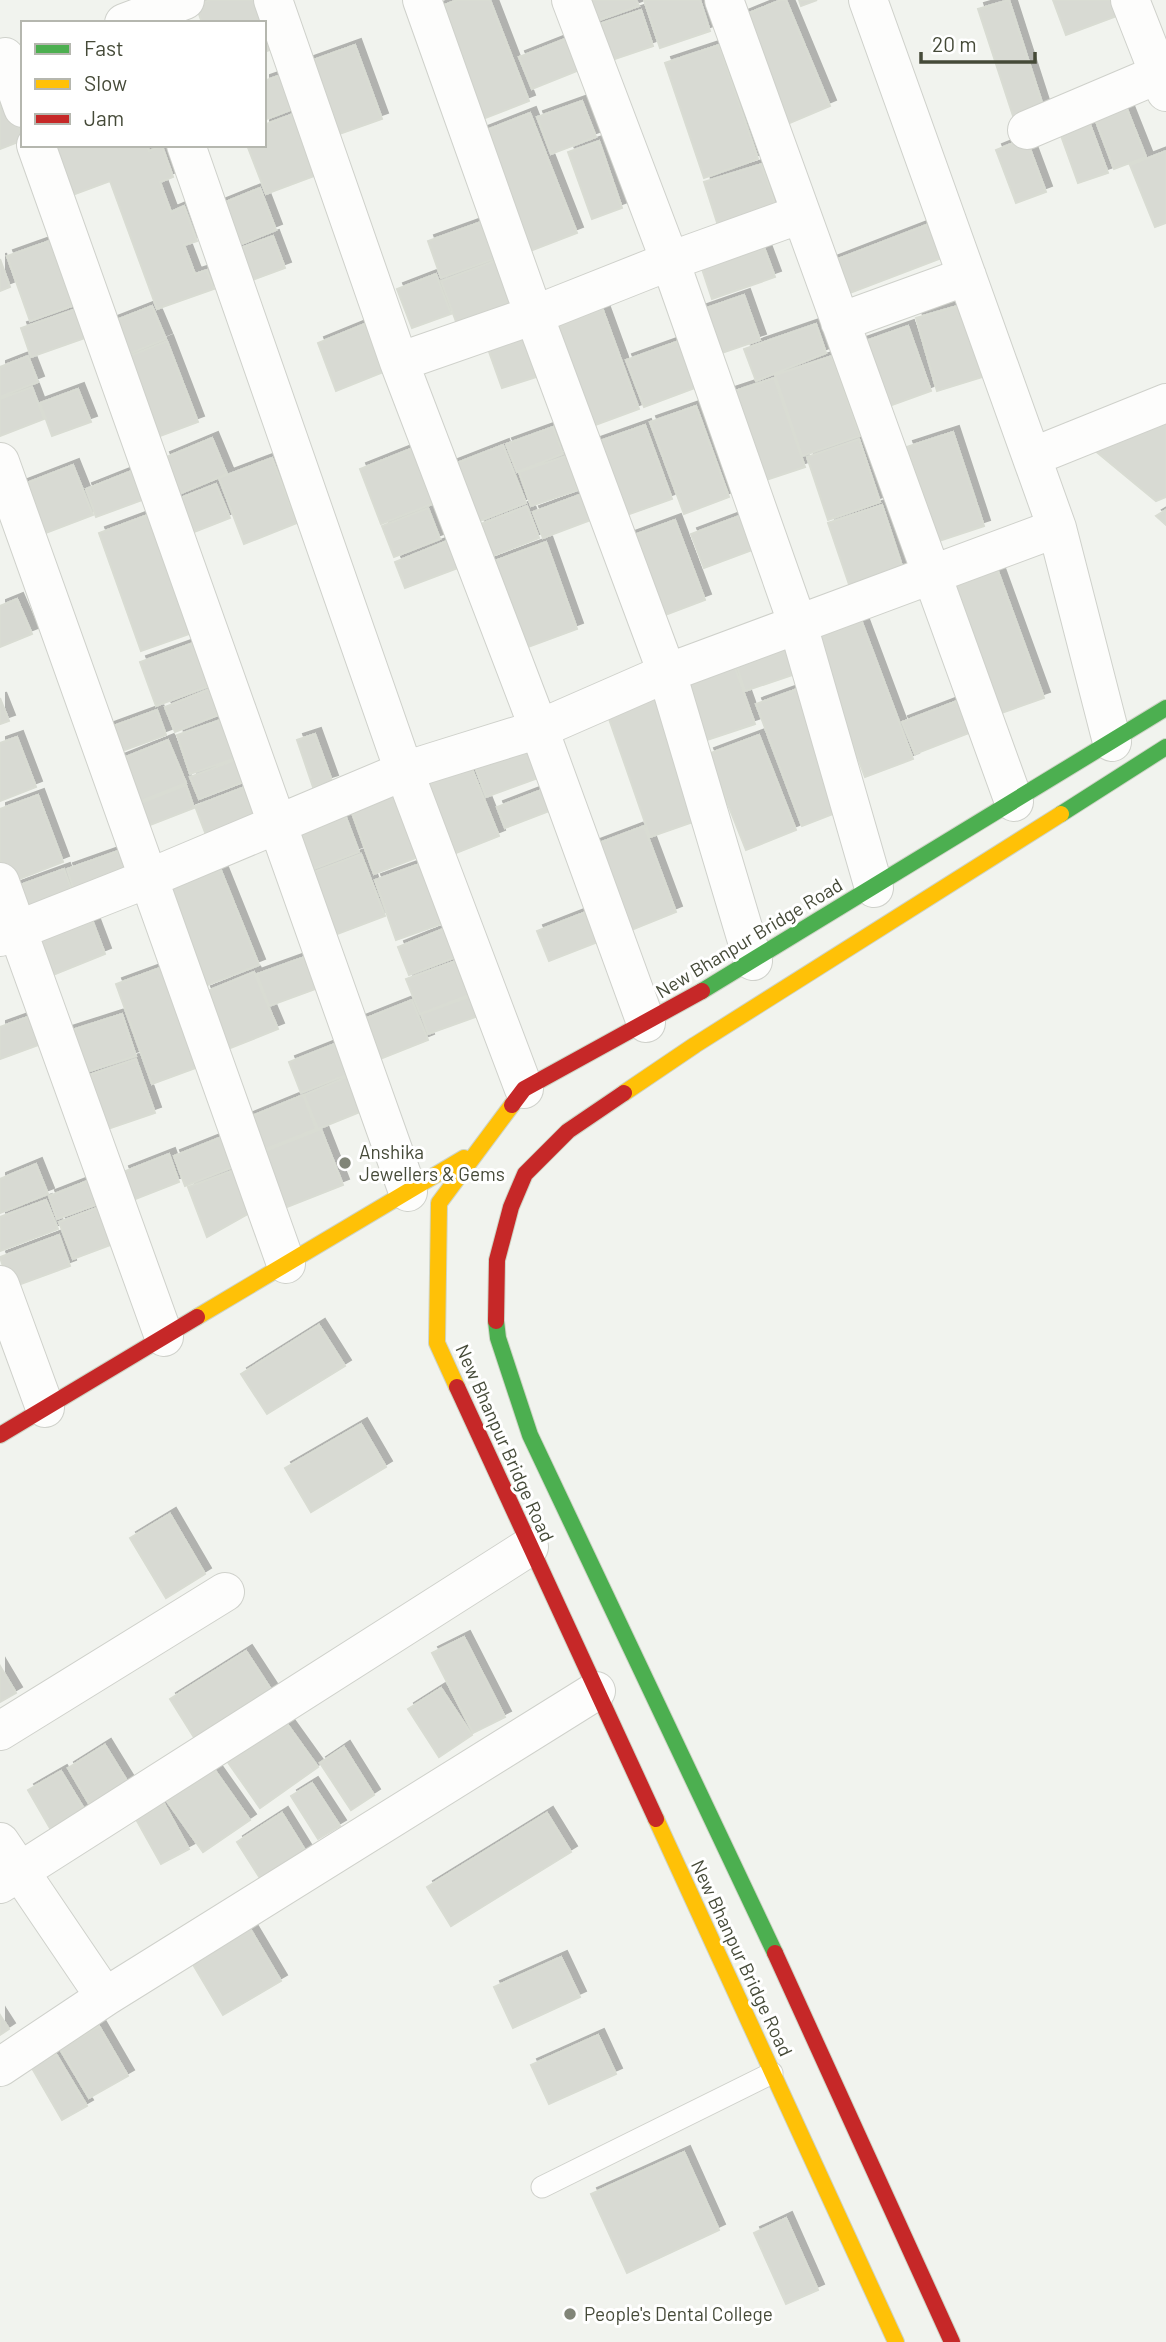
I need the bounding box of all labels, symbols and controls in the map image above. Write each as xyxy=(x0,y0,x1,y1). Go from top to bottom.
legend xyxy=(21,21,266,147)
scale bar xyxy=(921,21,1035,65)
text: 20 m xyxy=(932,31,977,56)
text: Fast xyxy=(84,35,124,60)
text: Slow xyxy=(84,70,127,95)
text: Jam xyxy=(84,105,124,130)
street label: New Bhanpur Bridge Road xyxy=(651,873,846,1003)
place label: Anshika Jewellers & Gems xyxy=(359,1140,505,1185)
marker: Anshika Jewellers & Gems xyxy=(337,1155,353,1171)
street label: New Bhanpur Bridge Road xyxy=(451,1340,559,1545)
street label: New Bhanpur Bridge Road xyxy=(687,1856,798,2060)
place label: People's Dental College xyxy=(584,2302,773,2325)
marker: People's Dental College xyxy=(562,2306,578,2322)

